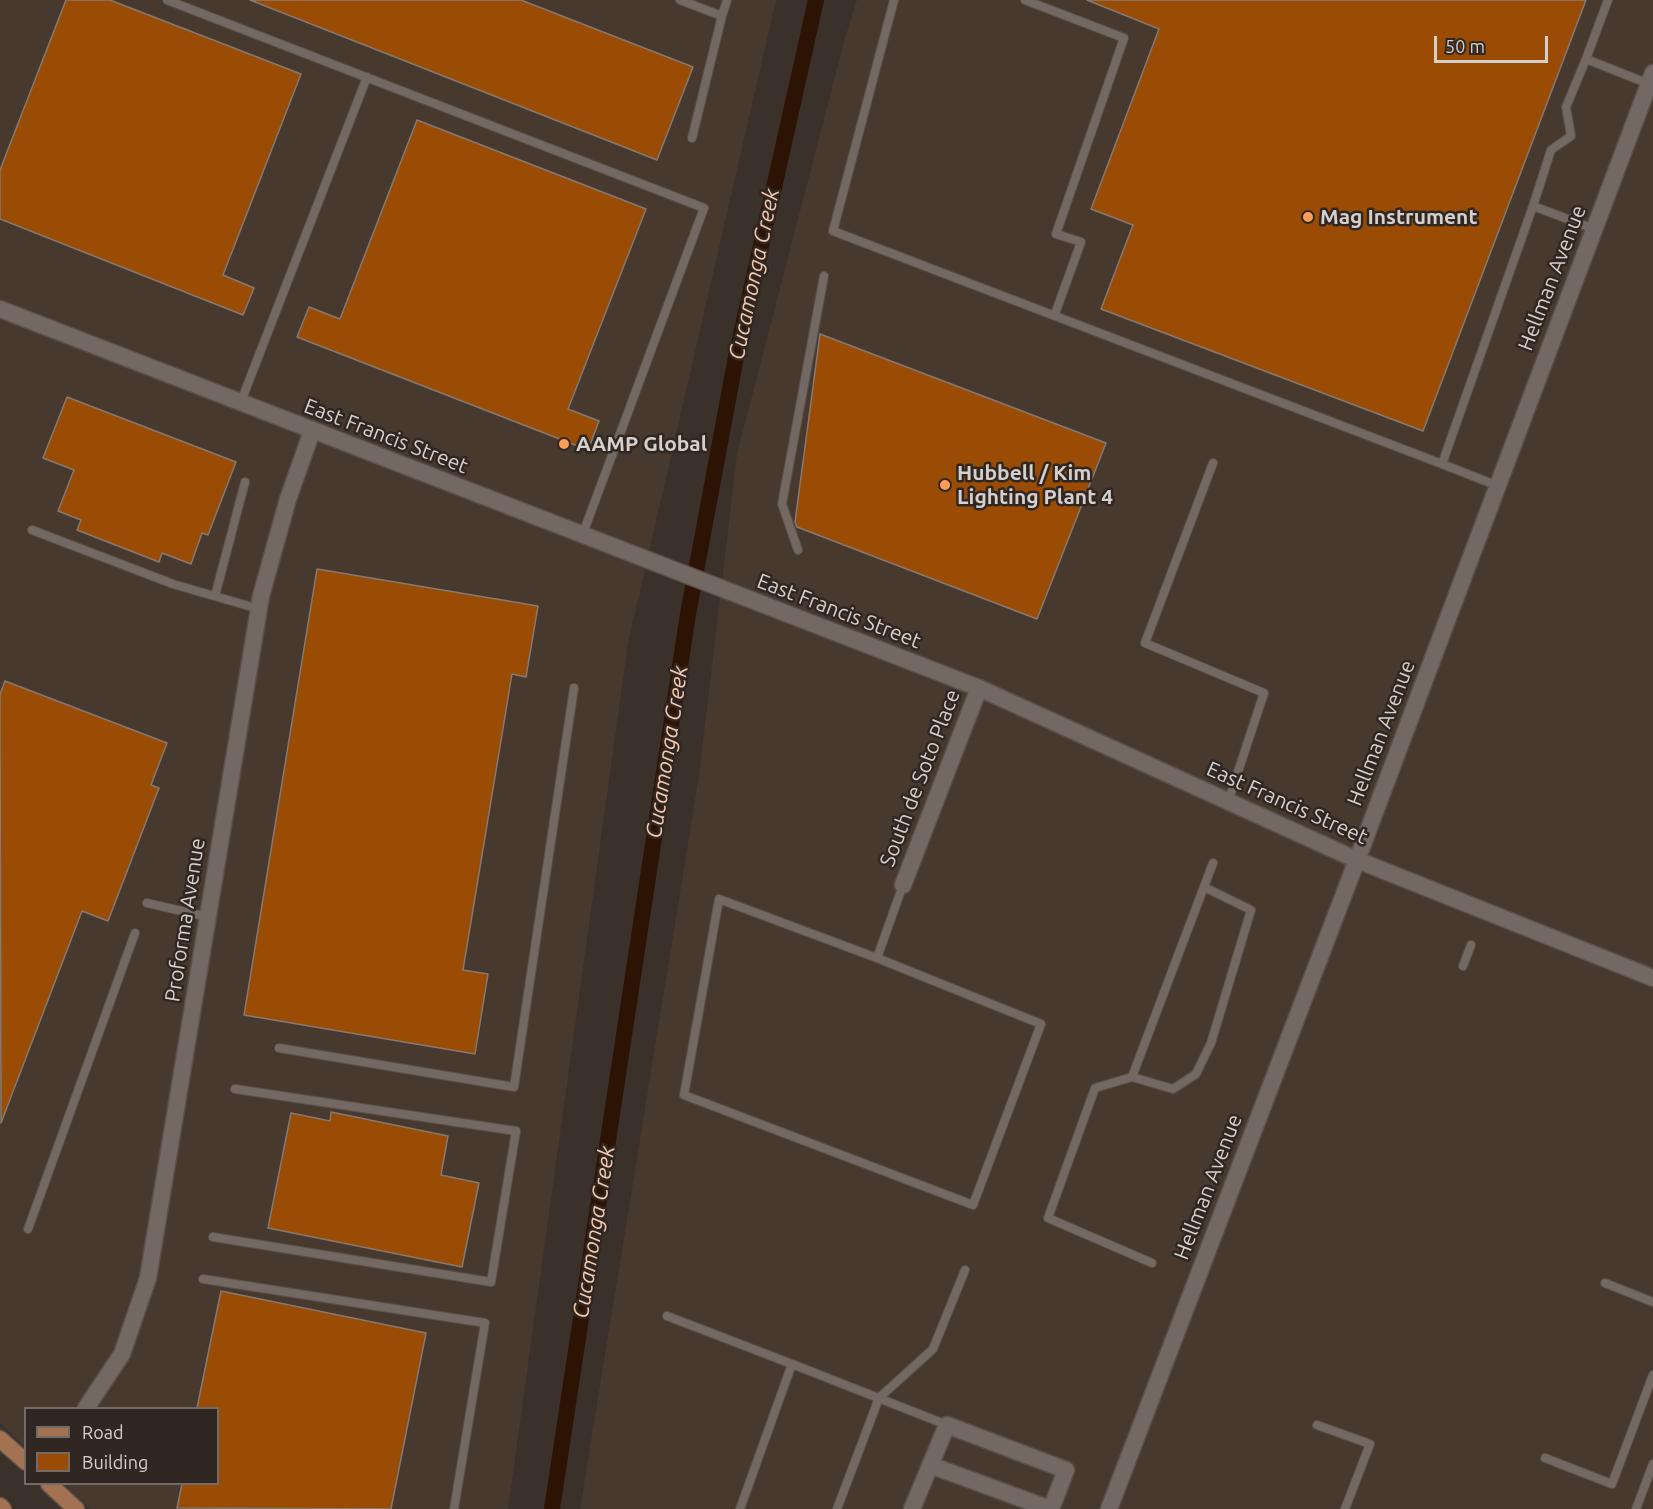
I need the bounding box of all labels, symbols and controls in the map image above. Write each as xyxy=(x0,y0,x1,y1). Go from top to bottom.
scale bar xyxy=(1437,24,1551,62)
text: 50 m xyxy=(1445,36,1485,56)
water label: Cucamonga Creek xyxy=(723,186,785,362)
street label: Hellman Avenue xyxy=(1513,202,1591,354)
place label: Mag Instrument xyxy=(1320,204,1477,230)
marker: Mag Instrument xyxy=(1301,210,1315,224)
street label: East Francis Street xyxy=(300,393,472,479)
place label: AAMP Global xyxy=(576,431,707,457)
marker: AAMP Global xyxy=(557,437,571,451)
place label: Hubbell / Kim Lighting Plant 4 xyxy=(957,460,1113,510)
marker: Hubbell / Kim Lighting Plant 4 xyxy=(938,478,952,492)
street label: East Francis Street xyxy=(753,568,925,654)
street label: Hellman Avenue xyxy=(1342,657,1420,809)
water label: Cucamonga Creek xyxy=(640,664,694,840)
street label: South de Soto Place xyxy=(875,686,965,870)
street label: East Francis Street xyxy=(1203,756,1371,850)
street label: Proforma Avenue xyxy=(160,836,210,1004)
street label: Hellman Avenue xyxy=(1169,1111,1247,1263)
water label: Cucamonga Creek xyxy=(567,1144,621,1320)
legend xyxy=(24,1407,219,1485)
text: Road xyxy=(82,1422,124,1442)
text: Building xyxy=(82,1452,148,1472)

